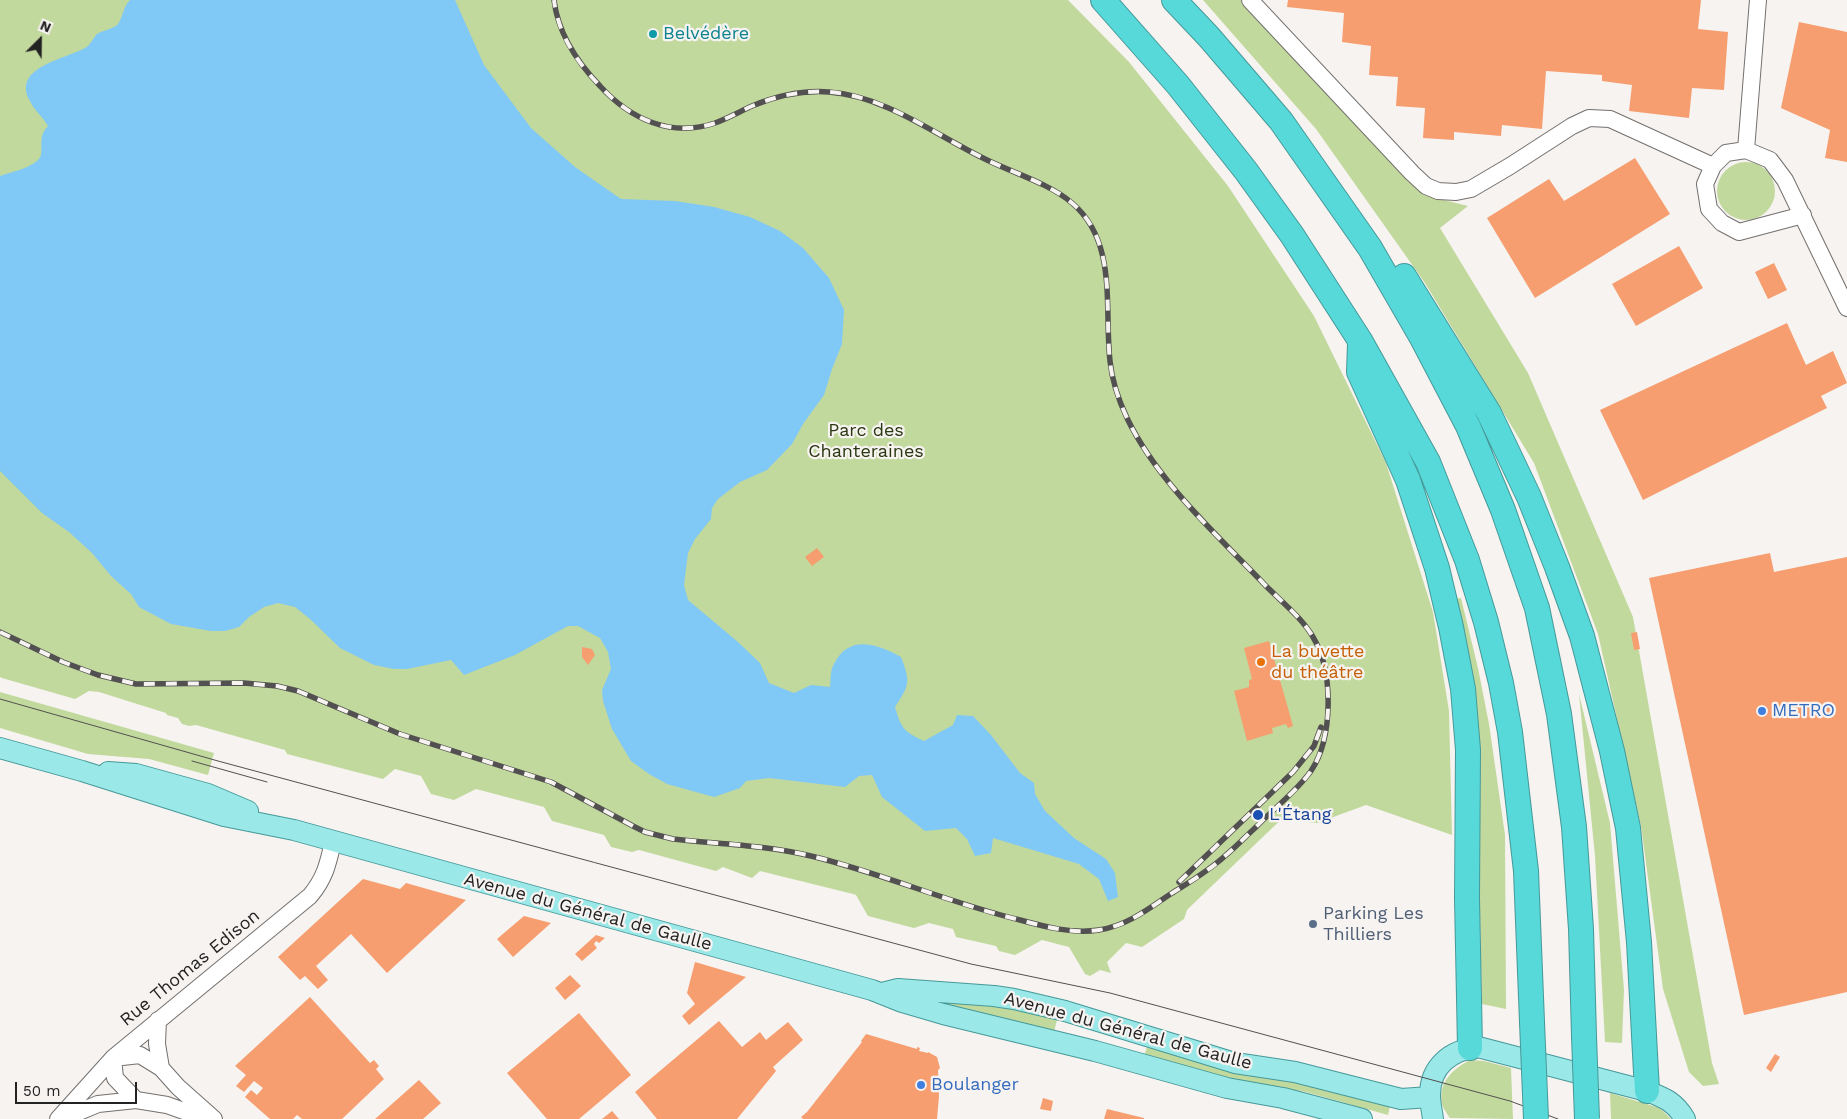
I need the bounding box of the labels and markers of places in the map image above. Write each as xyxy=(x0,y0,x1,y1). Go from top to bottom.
place label: Belvédère xyxy=(663,23,749,45)
marker: Belvédère xyxy=(647,28,659,40)
place label: La buvette du théâtre xyxy=(1271,641,1364,684)
marker: La buvette du théâtre xyxy=(1255,656,1267,668)
place label: METRO xyxy=(1772,700,1835,722)
marker: METRO xyxy=(1756,705,1768,717)
place label: L'Étang xyxy=(1269,804,1331,826)
marker: L'Étang xyxy=(1251,808,1265,822)
place label: Parking Les Thilliers xyxy=(1323,903,1424,946)
marker: Parking Les Thilliers xyxy=(1307,918,1319,930)
place label: Boulanger xyxy=(931,1074,1019,1096)
marker: Boulanger xyxy=(915,1079,927,1091)

